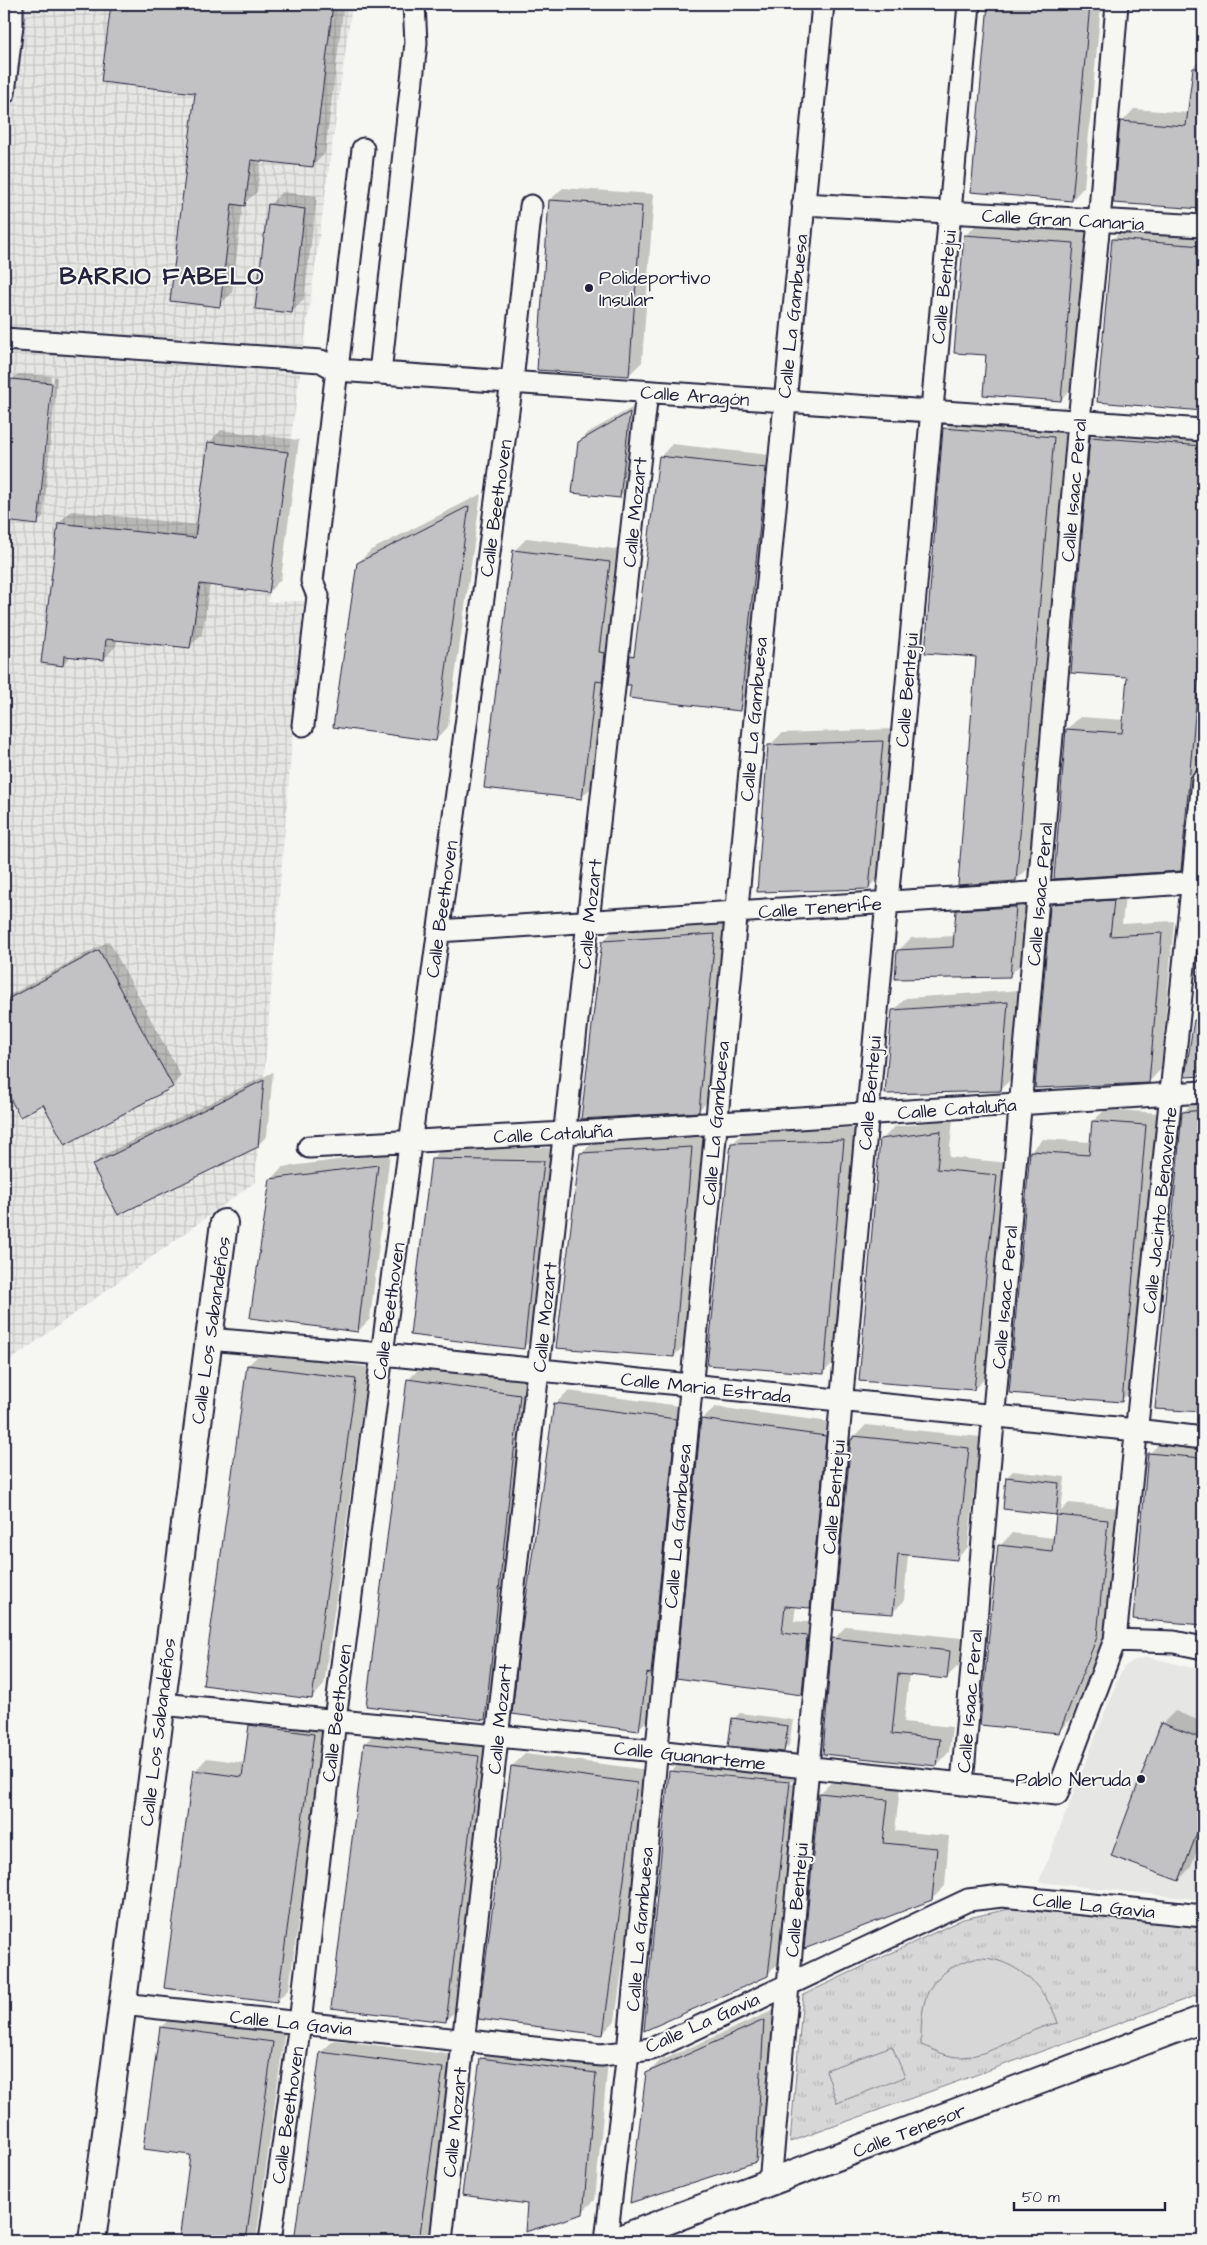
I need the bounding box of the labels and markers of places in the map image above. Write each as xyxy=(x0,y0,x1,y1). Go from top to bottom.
place label: Polideportivo Insular xyxy=(599,265,711,314)
marker: Polideportivo Insular xyxy=(583,282,595,294)
place label: Pablo Neruda xyxy=(1016,1767,1131,1794)
marker: Pablo Neruda xyxy=(1135,1773,1147,1785)

